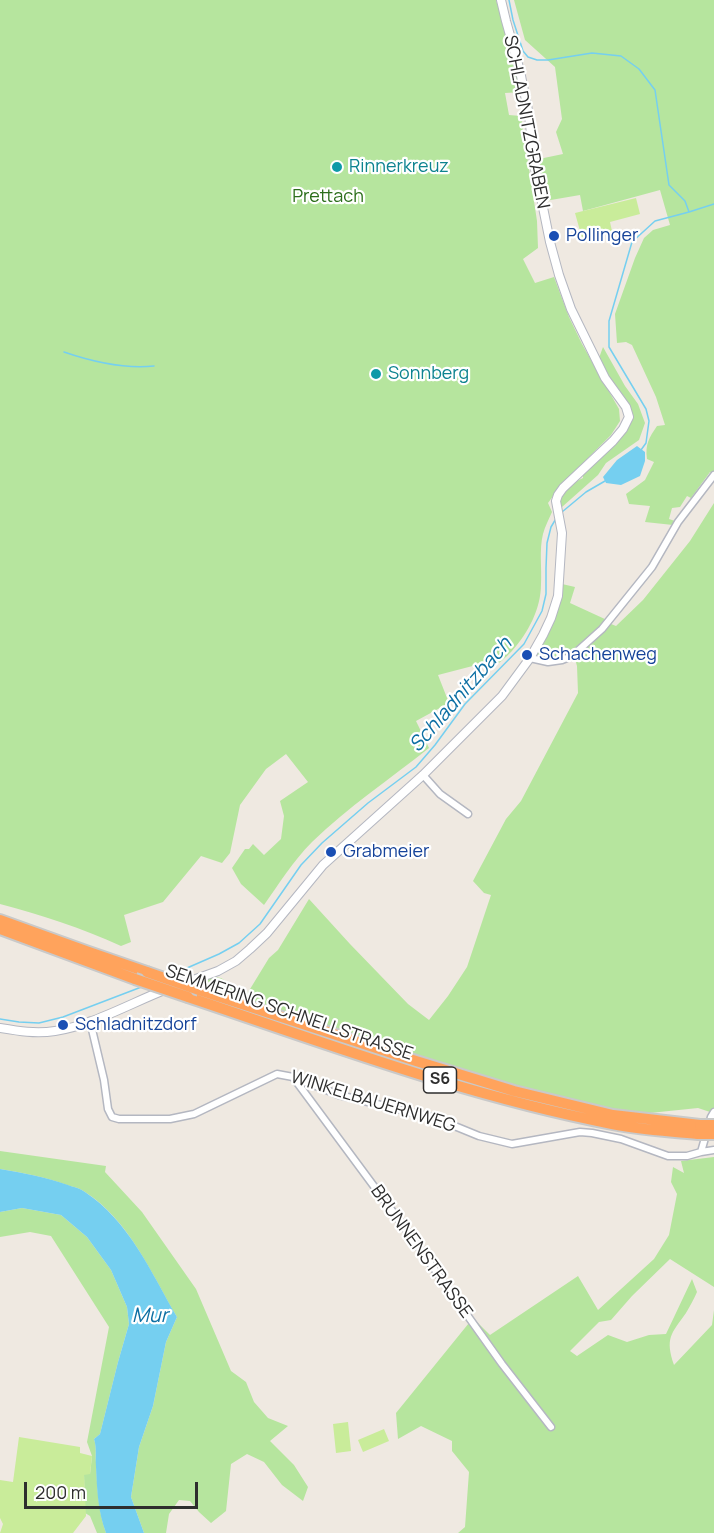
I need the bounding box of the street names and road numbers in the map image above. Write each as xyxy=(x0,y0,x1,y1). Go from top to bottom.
street label: SCHLADNITZGRABEN xyxy=(499,33,553,211)
street label: SEMMERING SCHNELLSTRASSE xyxy=(162,960,416,1066)
street label: WINKELBAUERNWEG xyxy=(288,1067,458,1137)
road number: S6 xyxy=(424,1067,456,1093)
street label: BRUNNENSTRASSE xyxy=(365,1181,477,1323)

